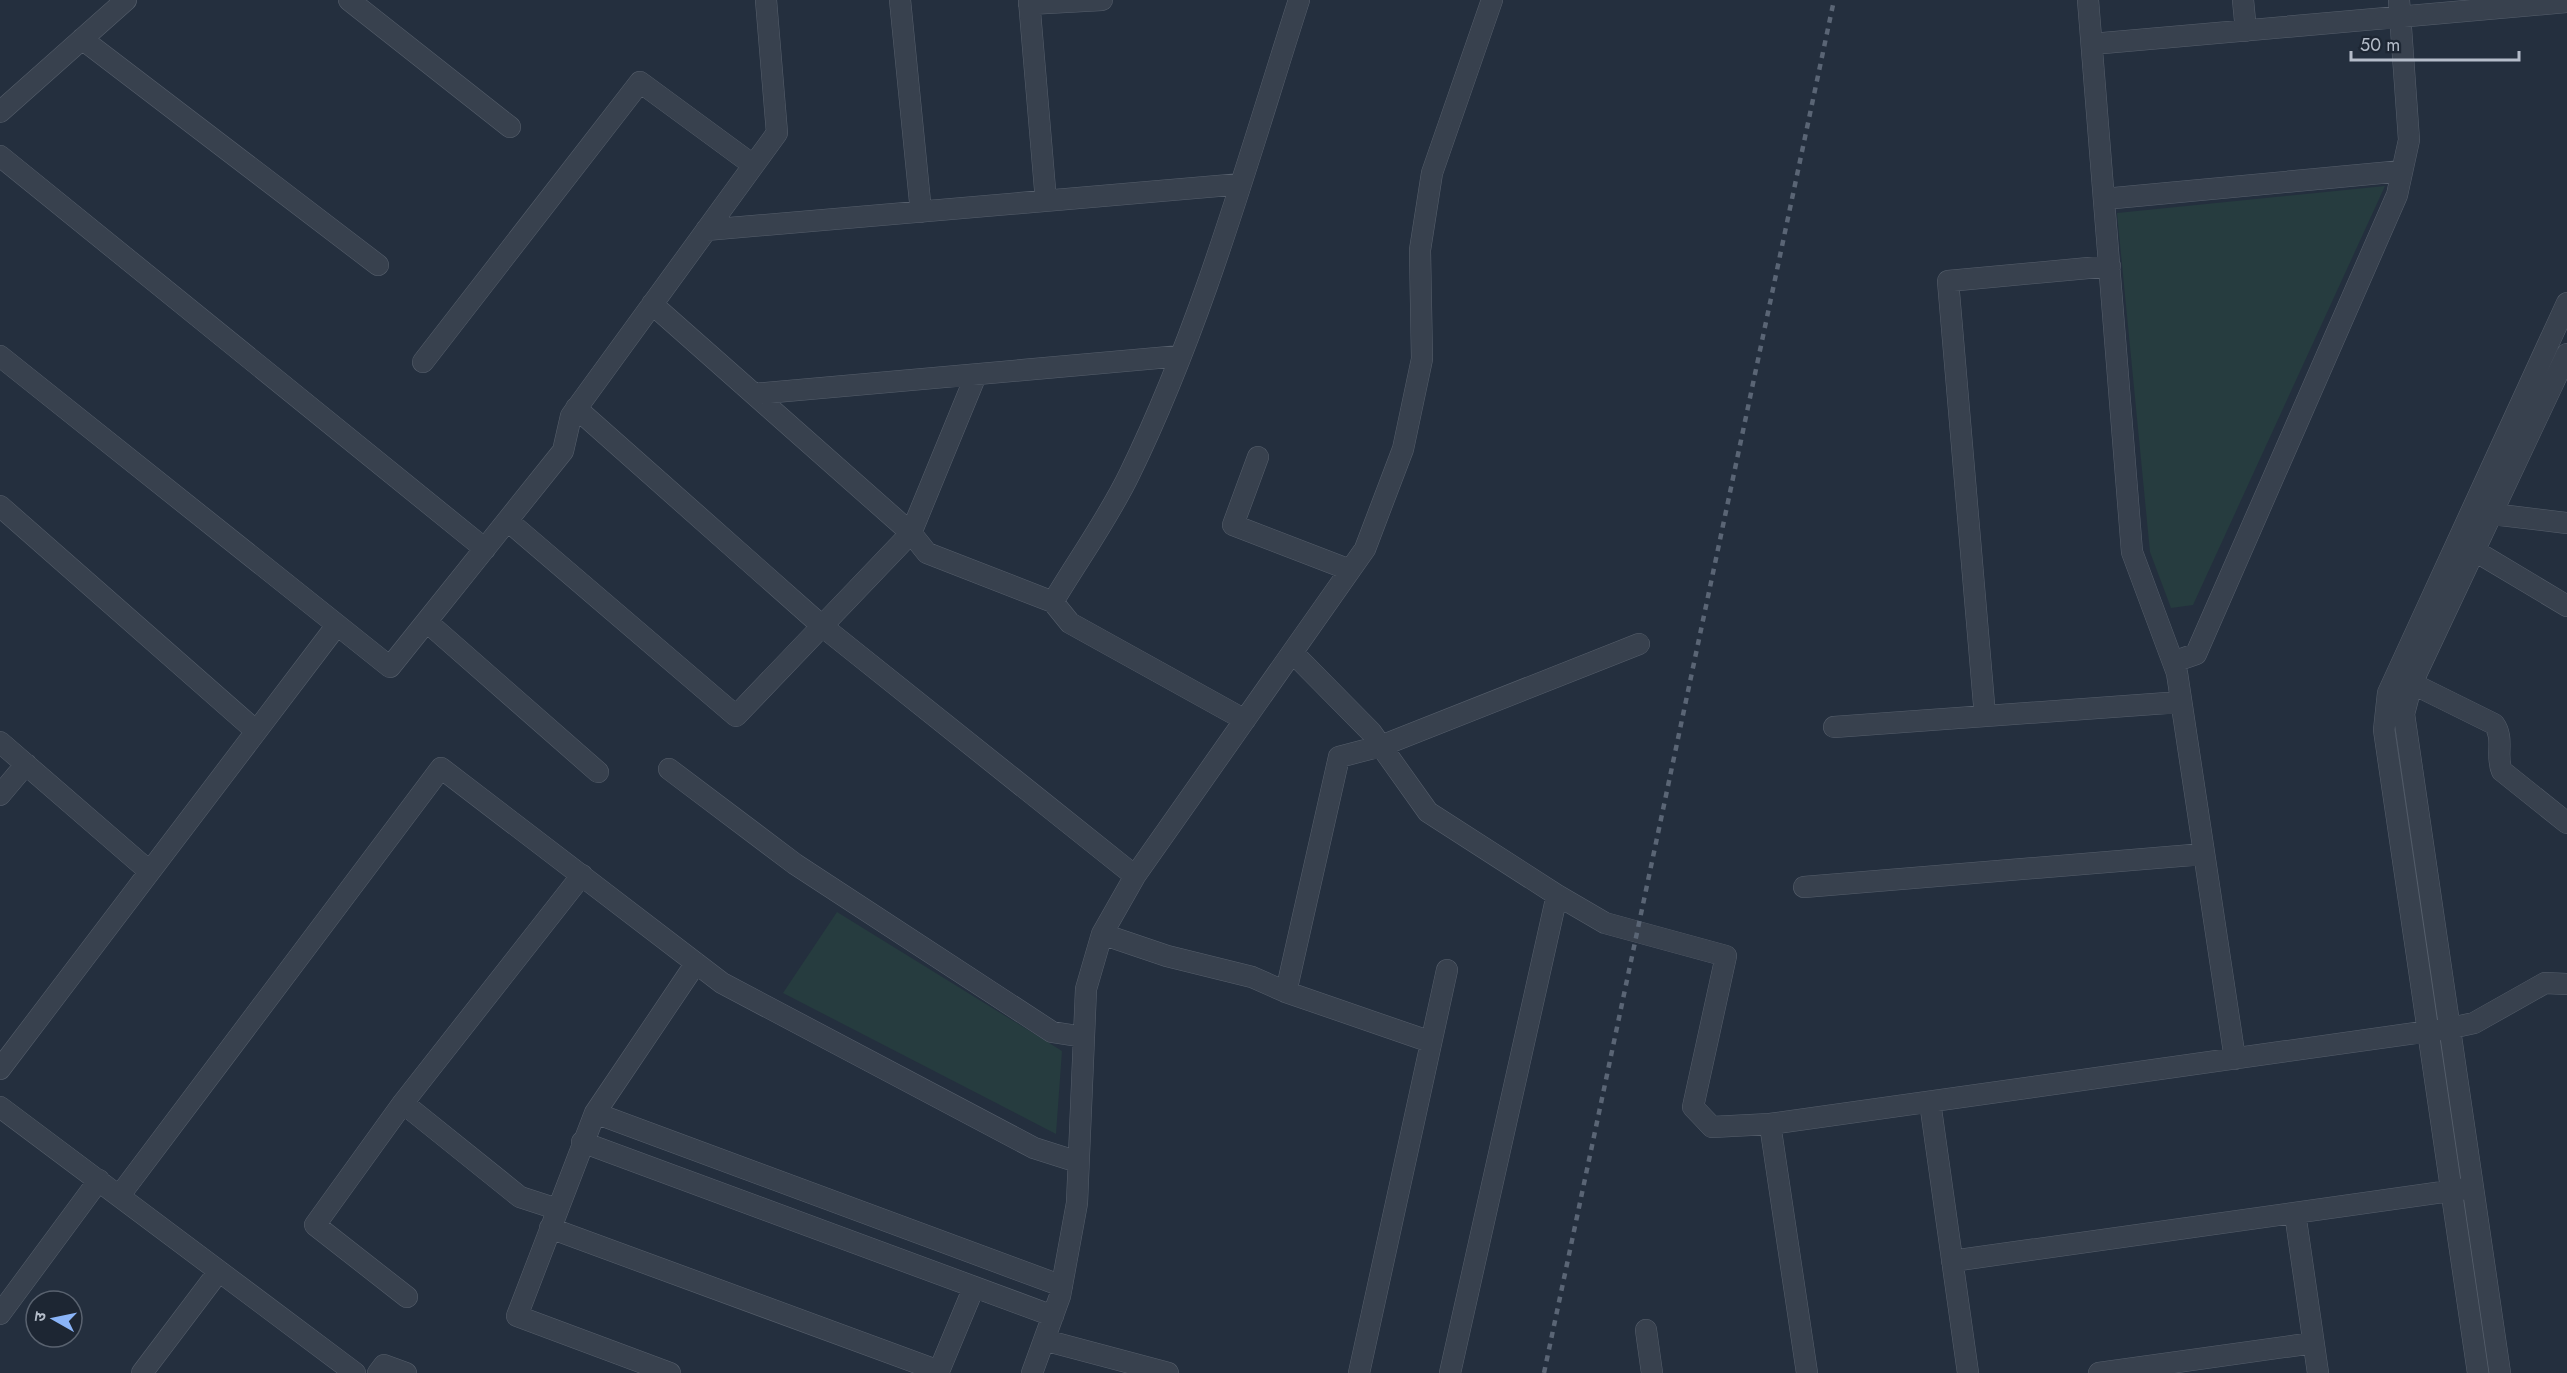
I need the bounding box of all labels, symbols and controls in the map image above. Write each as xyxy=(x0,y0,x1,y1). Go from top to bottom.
scale bar xyxy=(2351,24,2519,62)
text: 50 m xyxy=(2360,32,2400,58)
north arrow xyxy=(24,1289,84,1349)
text: उ xyxy=(28,1310,52,1323)

